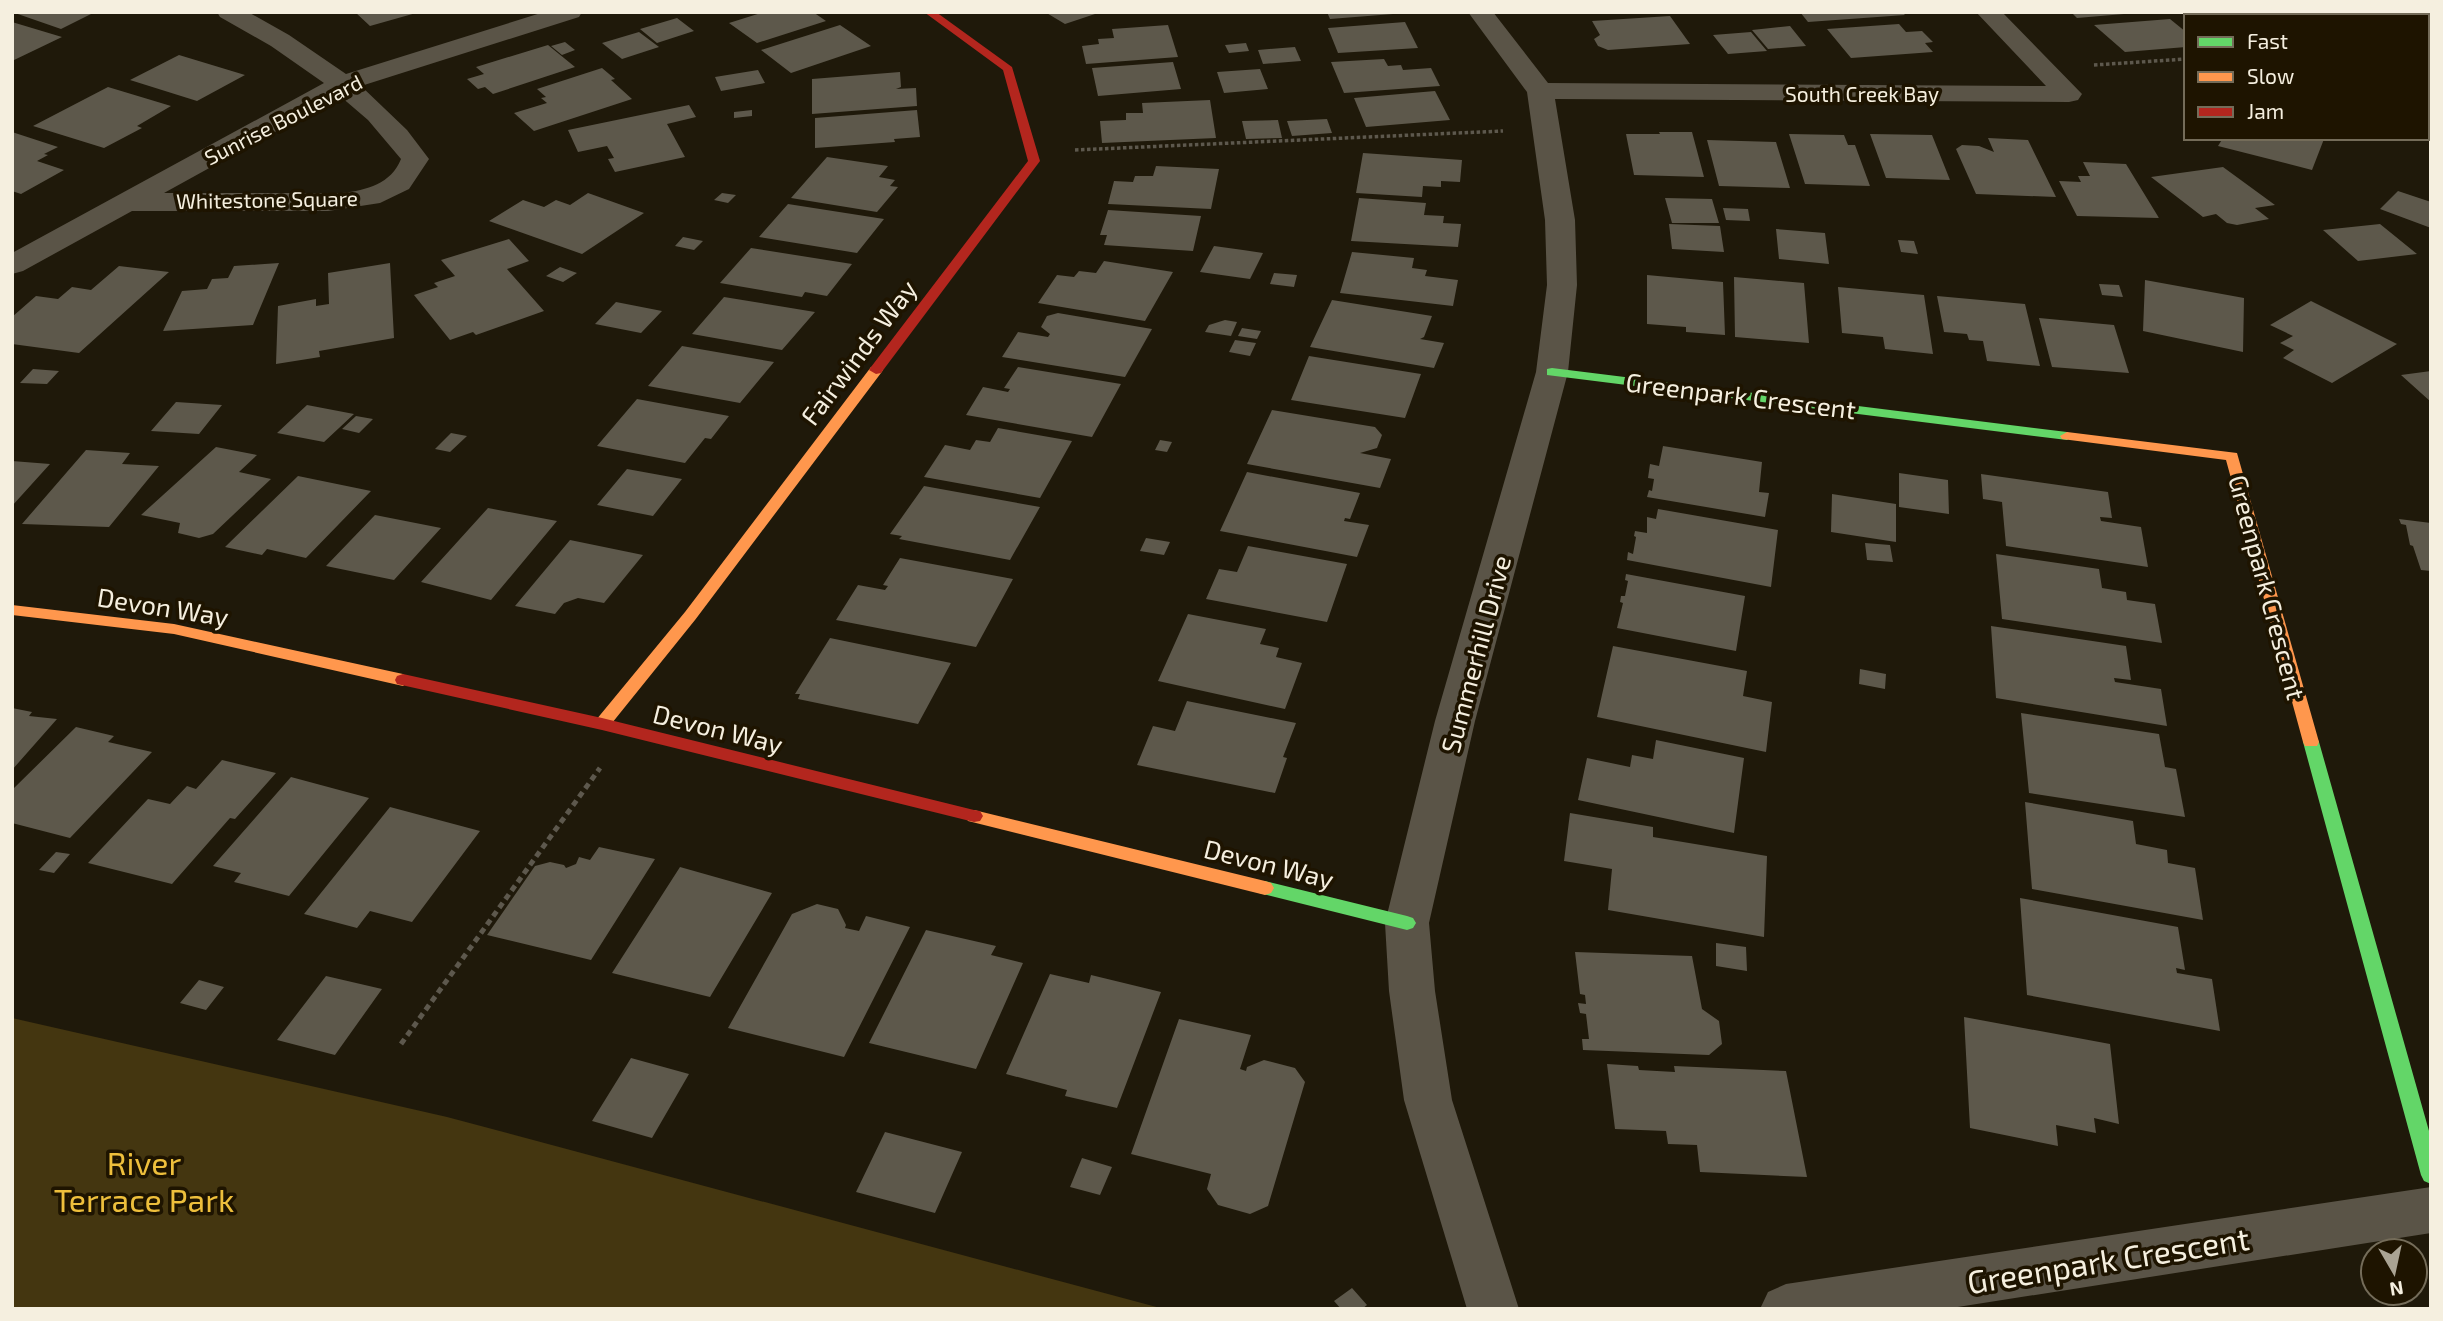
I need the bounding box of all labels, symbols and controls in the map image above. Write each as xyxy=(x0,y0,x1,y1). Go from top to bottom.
legend xyxy=(2184,14,2429,140)
text: Fast xyxy=(2247,28,2288,53)
text: Slow xyxy=(2247,63,2294,88)
street label: Sunrise Boulevard xyxy=(200,69,366,169)
street label: South Creek Bay xyxy=(1785,81,1939,106)
text: Jam xyxy=(2247,98,2284,123)
street label: Whitestone Square xyxy=(176,185,358,213)
street label: Fairwinds Way xyxy=(793,273,923,431)
street label: Greenpark Crescent xyxy=(1624,366,1858,425)
street label: Greenpark Crescent xyxy=(2223,471,2313,703)
street label: Summerhill Drive xyxy=(1434,552,1516,756)
street label: Devon Way xyxy=(95,580,231,632)
street label: Devon Way xyxy=(650,697,786,759)
street label: Devon Way xyxy=(1201,832,1337,894)
park label: River Terrace Park xyxy=(54,1143,234,1218)
street label: Greenpark Crescent xyxy=(1964,1218,2252,1300)
north arrow xyxy=(2359,1237,2429,1307)
text: N xyxy=(2388,1277,2405,1302)

